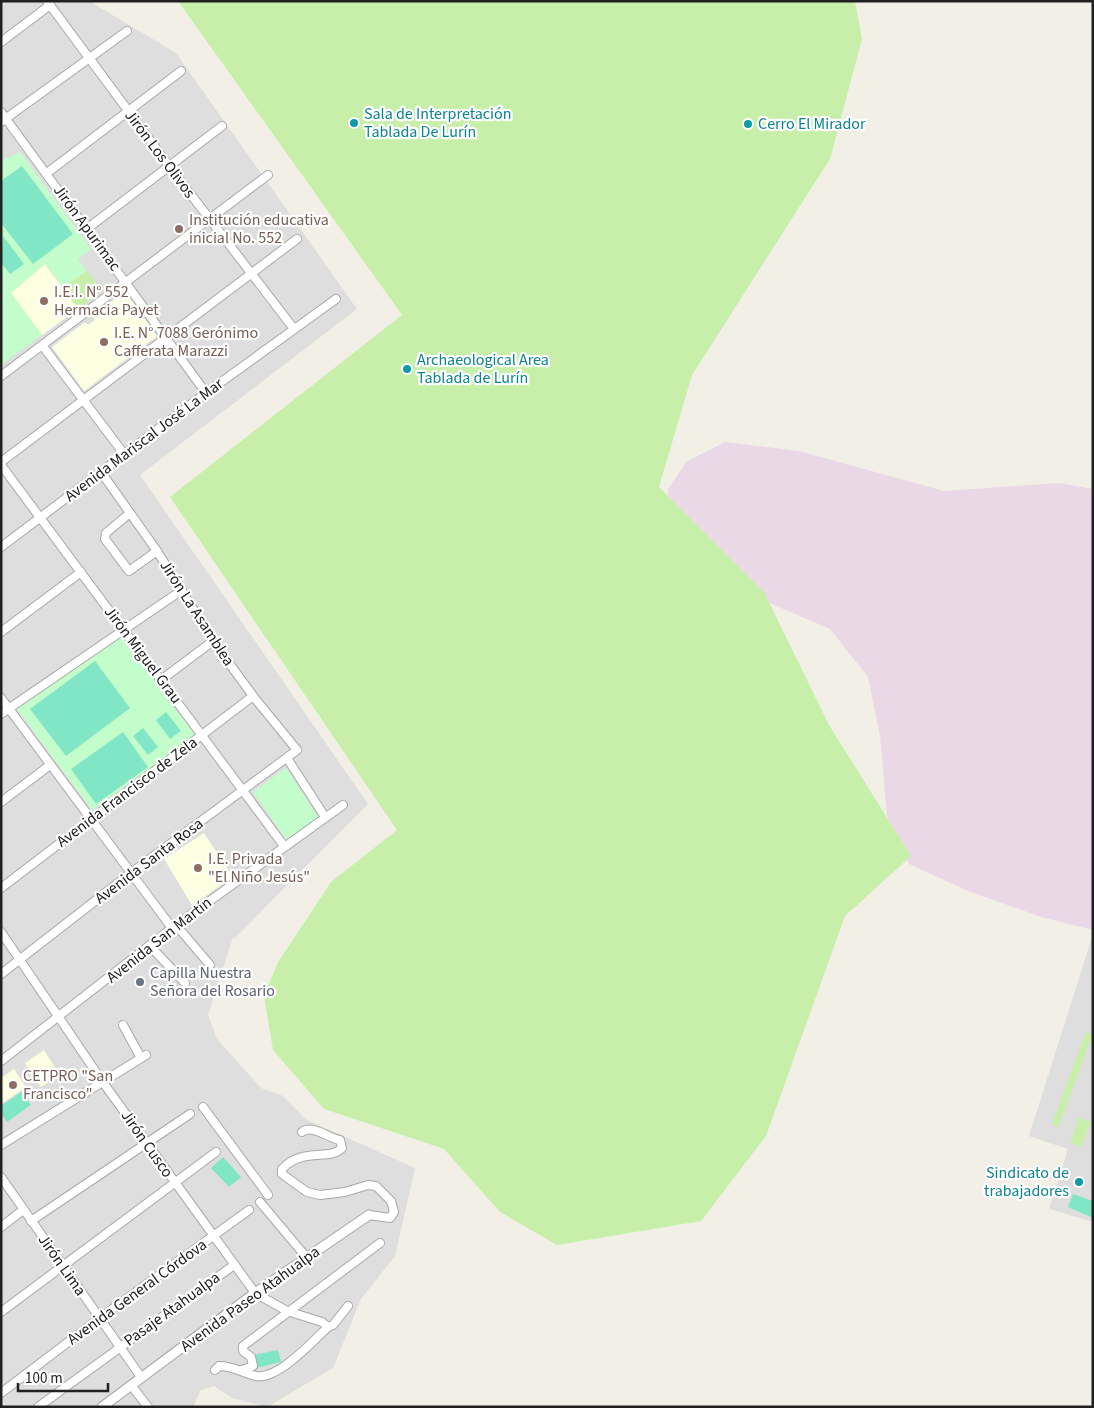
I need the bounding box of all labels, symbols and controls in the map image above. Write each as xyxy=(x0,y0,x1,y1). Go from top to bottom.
place label: Sala de Interpretación Tablada De Lurín xyxy=(364,103,511,143)
street label: Jirón Los Olivos xyxy=(120,105,201,203)
place label: Cerro El Mirador xyxy=(758,113,866,135)
marker: Sala de Interpretación Tablada De Lurín xyxy=(348,117,360,129)
marker: Cerro El Mirador xyxy=(742,118,754,130)
street label: Jirón Apurimac xyxy=(48,180,126,276)
place label: Institución educativa inicial No. 552 xyxy=(189,209,329,249)
marker: Institución educativa inicial No. 552 xyxy=(173,223,185,235)
place label: I.E.I. N° 552 Hermacia Payet xyxy=(54,281,159,321)
marker: I.E.I. N° 552 Hermacia Payet xyxy=(38,295,50,307)
place label: I.E. N° 7088 Gerónimo Cafferata Marazzi xyxy=(114,322,258,362)
marker: I.E. N° 7088 Gerónimo Cafferata Marazzi xyxy=(98,336,110,348)
place label: Archaeological Area Tablada de Lurín xyxy=(417,349,549,389)
marker: Archaeological Area Tablada de Lurín xyxy=(401,363,413,375)
street label: Avenida Mariscal José La Mar xyxy=(60,373,228,507)
street label: Jirón La Asamblea xyxy=(154,556,240,670)
street label: Jirón Miguel Grau xyxy=(99,602,187,708)
street label: Avenida Francisco de Zela xyxy=(52,732,202,852)
street label: Avenida Santa Rosa xyxy=(90,813,208,909)
place label: I.E. Privada "El Niño Jesús" xyxy=(208,848,310,888)
marker: I.E. Privada "El Niño Jesús" xyxy=(192,862,204,874)
street label: Avenida San Martín xyxy=(102,892,216,988)
place label: Capilla Nuestra Señora del Rosario xyxy=(150,962,275,1002)
marker: Capilla Nuestra Señora del Rosario xyxy=(134,976,146,988)
place label: CETPRO "San Francisco" xyxy=(23,1065,113,1105)
marker: CETPRO "San Francisco" xyxy=(7,1079,19,1091)
street label: Jirón Cusco xyxy=(116,1106,178,1182)
place label: Sindicato de trabajadores xyxy=(984,1162,1069,1202)
marker: Sindicato de trabajadores xyxy=(1073,1176,1085,1188)
street label: Jirón Lima xyxy=(33,1230,91,1300)
street label: Avenida General Córdova xyxy=(63,1234,211,1350)
street label: Avenida Paseo Atahualpa xyxy=(176,1241,324,1357)
street label: Pasaje Atahualpa xyxy=(119,1267,225,1351)
scale bar xyxy=(18,1360,108,1392)
text: 100 m xyxy=(25,1368,63,1389)

